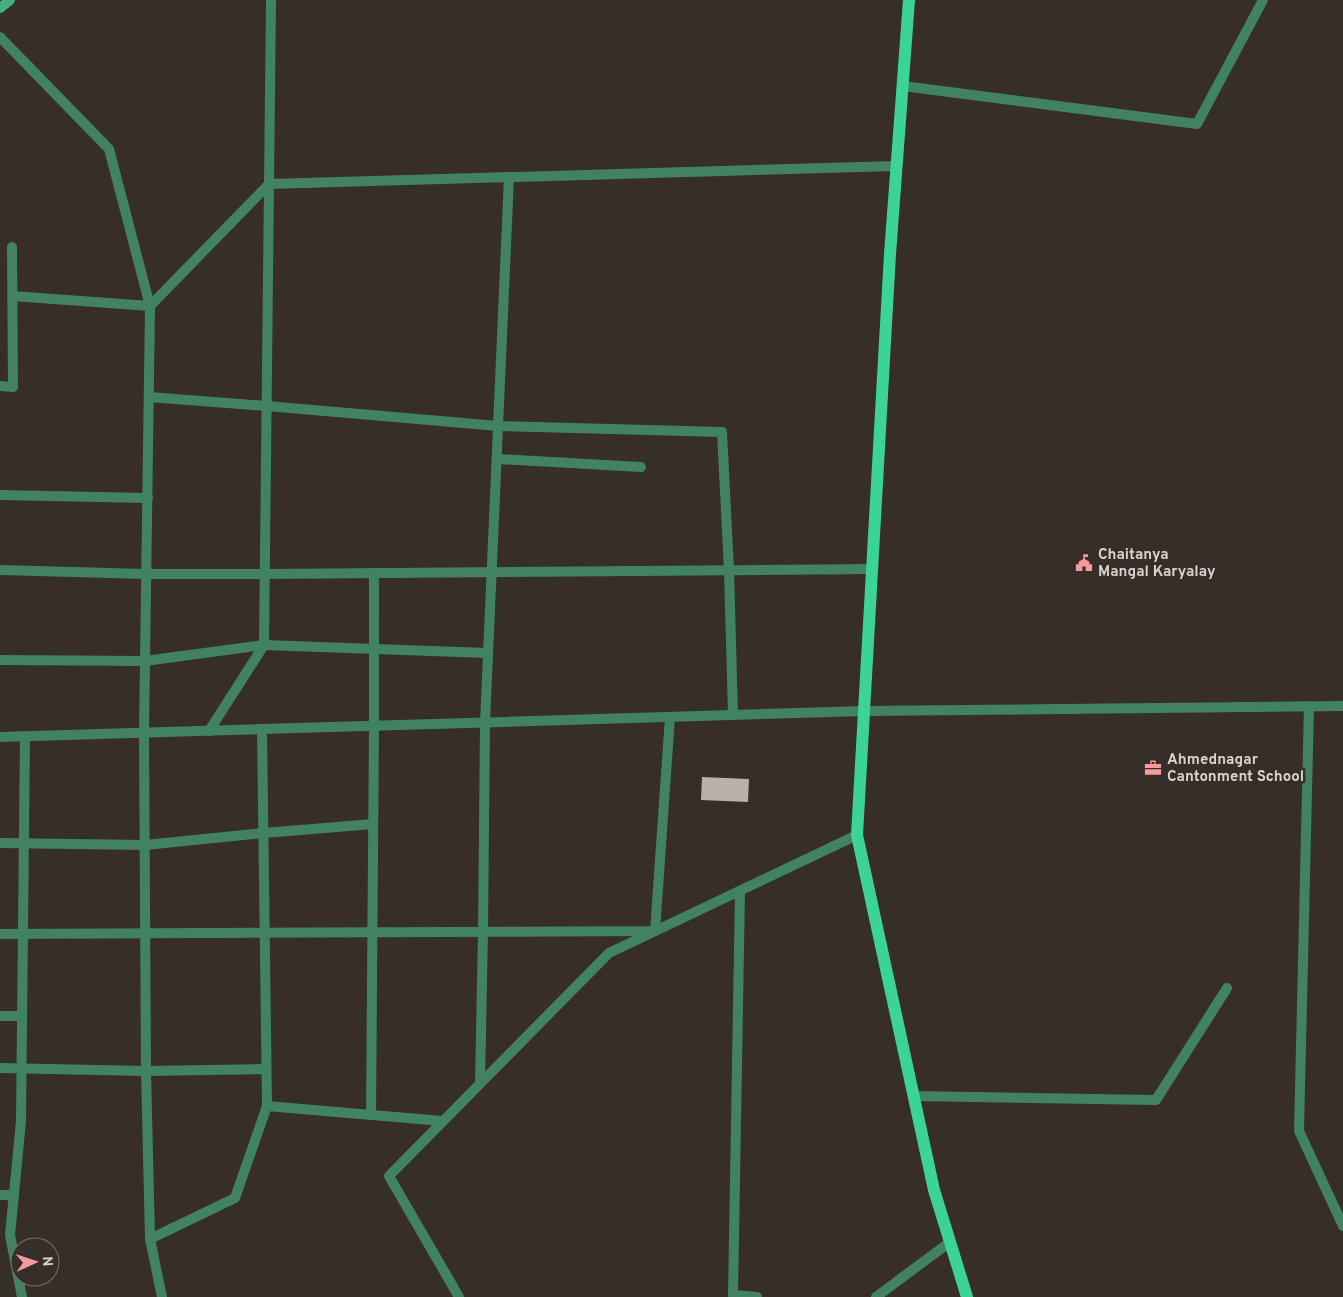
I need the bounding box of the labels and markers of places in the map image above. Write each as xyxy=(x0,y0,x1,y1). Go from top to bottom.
place label: Chaitanya Mangal Karyalay xyxy=(1098,546,1216,582)
public building icon: Chaitanya Mangal Karyalay xyxy=(1074,553,1094,573)
place label: Ahmednagar Cantonment School xyxy=(1167,751,1304,787)
office icon: Ahmednagar Cantonment School xyxy=(1143,758,1163,778)

